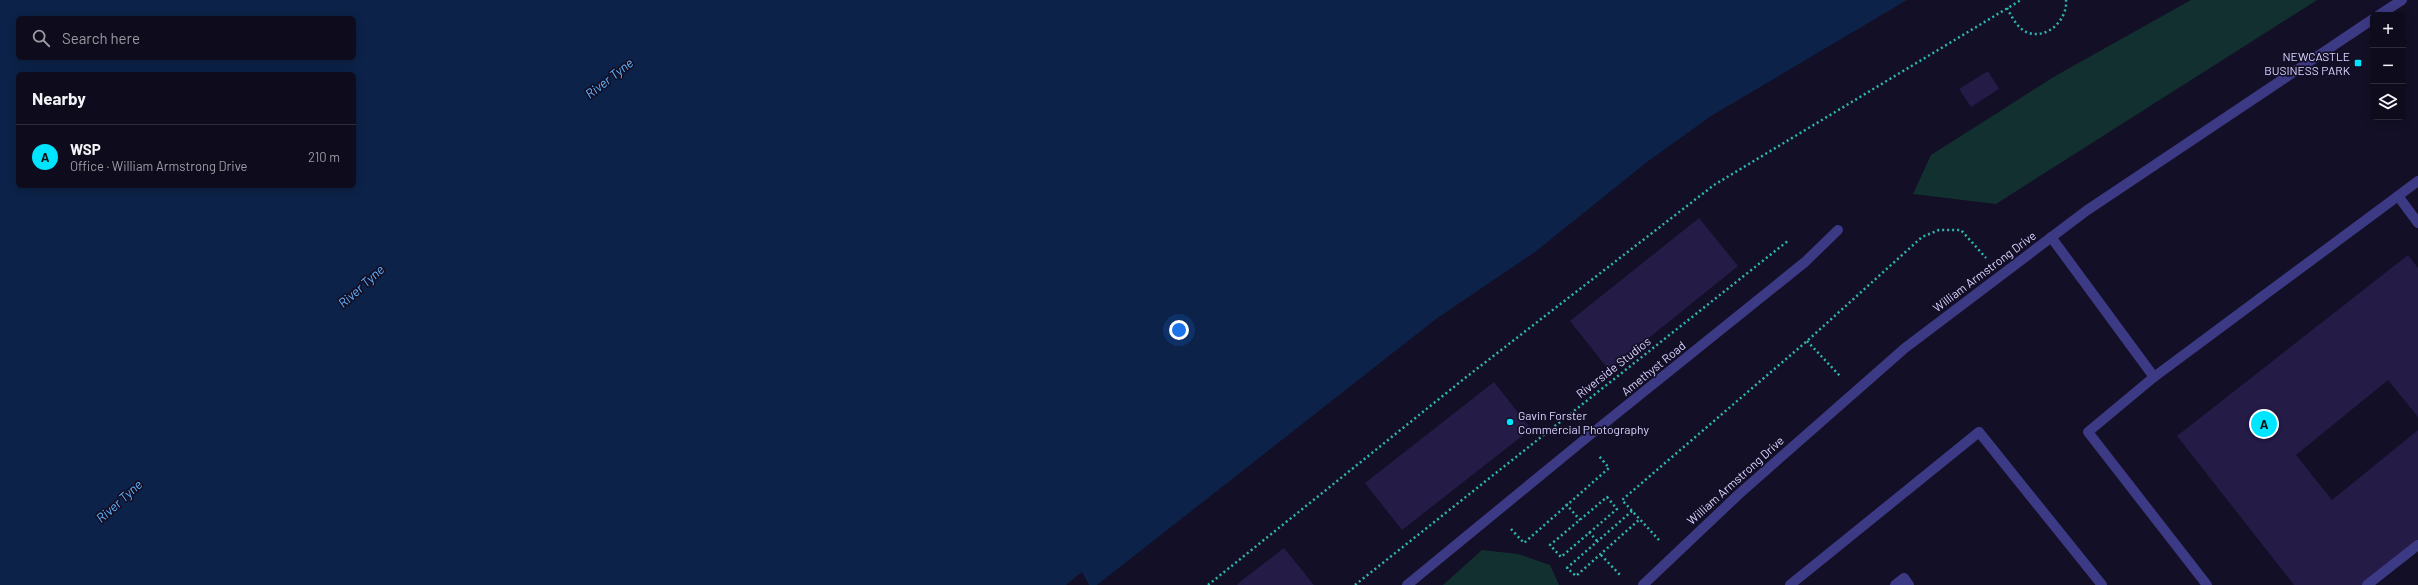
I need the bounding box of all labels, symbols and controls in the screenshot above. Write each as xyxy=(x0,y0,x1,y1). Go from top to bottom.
map controls xyxy=(2370,12,2406,120)
button: + xyxy=(2370,12,2406,48)
search box xyxy=(16,16,356,60)
icon: search xyxy=(30,27,52,49)
text: Search here xyxy=(62,29,140,47)
button: − xyxy=(2370,48,2406,84)
place label: NEWCASTLE BUSINESS PARK xyxy=(2264,49,2351,77)
water label: River Tyne xyxy=(582,54,636,102)
marker: NEWCASTLE BUSINESS PARK xyxy=(2353,58,2363,68)
button: layers xyxy=(2370,84,2406,120)
text: Nearby xyxy=(32,88,86,108)
text: WSP xyxy=(70,140,101,158)
text: A xyxy=(41,149,49,165)
text: 210 m xyxy=(308,149,340,165)
text: Office · William Armstrong Drive xyxy=(70,158,248,174)
street label: William Armstrong Drive xyxy=(1930,228,2038,314)
water label: River Tyne xyxy=(335,261,388,311)
your location xyxy=(1169,320,1189,340)
street label: Riverside Studios xyxy=(1573,333,1653,400)
street label: Amethyst Road xyxy=(1618,338,1688,398)
place label: Gavin Forster Commercial Photography xyxy=(1518,408,1649,436)
pin: A xyxy=(2251,409,2277,439)
marker: Gavin Forster Commercial Photography xyxy=(1505,417,1515,427)
street label: William Armstrong Drive xyxy=(1684,433,1786,527)
water label: River Tyne xyxy=(93,476,146,526)

